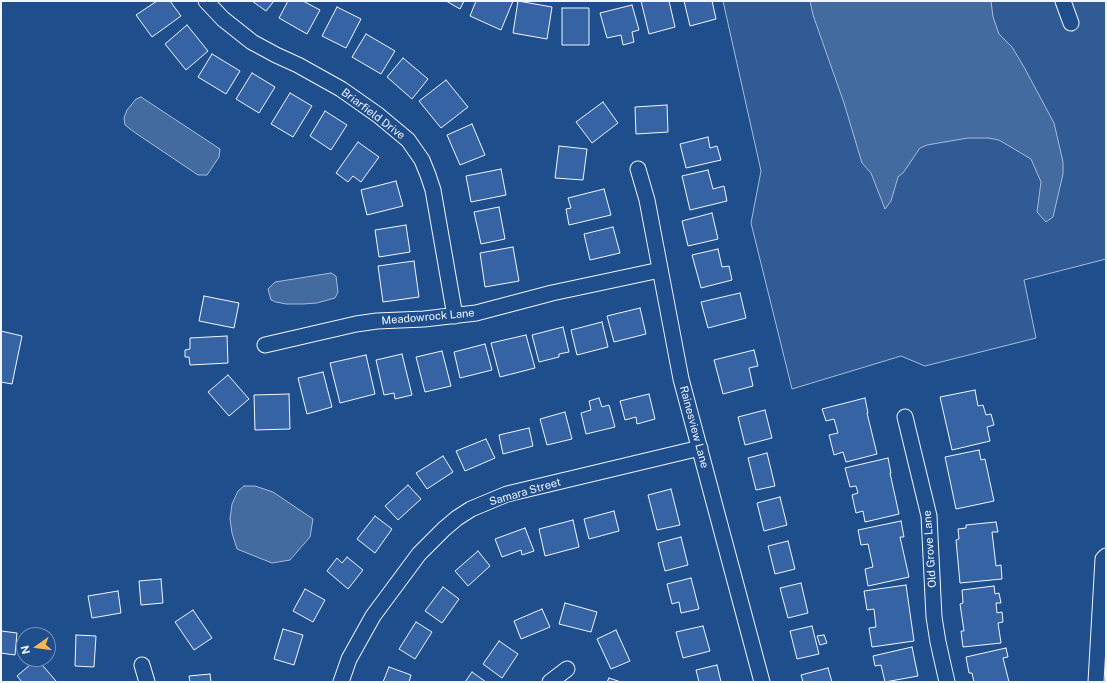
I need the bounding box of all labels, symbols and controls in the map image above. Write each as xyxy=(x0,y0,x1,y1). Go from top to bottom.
street label: Briarfield Drive xyxy=(338,86,408,142)
street label: Meadowrock Lane xyxy=(381,306,475,328)
street label: Rainesview Lane xyxy=(677,384,711,470)
street label: Samara Street xyxy=(488,475,562,509)
street label: Old Grove Lane xyxy=(921,510,939,588)
north arrow xyxy=(16,627,56,667)
text: N xyxy=(18,644,32,655)

